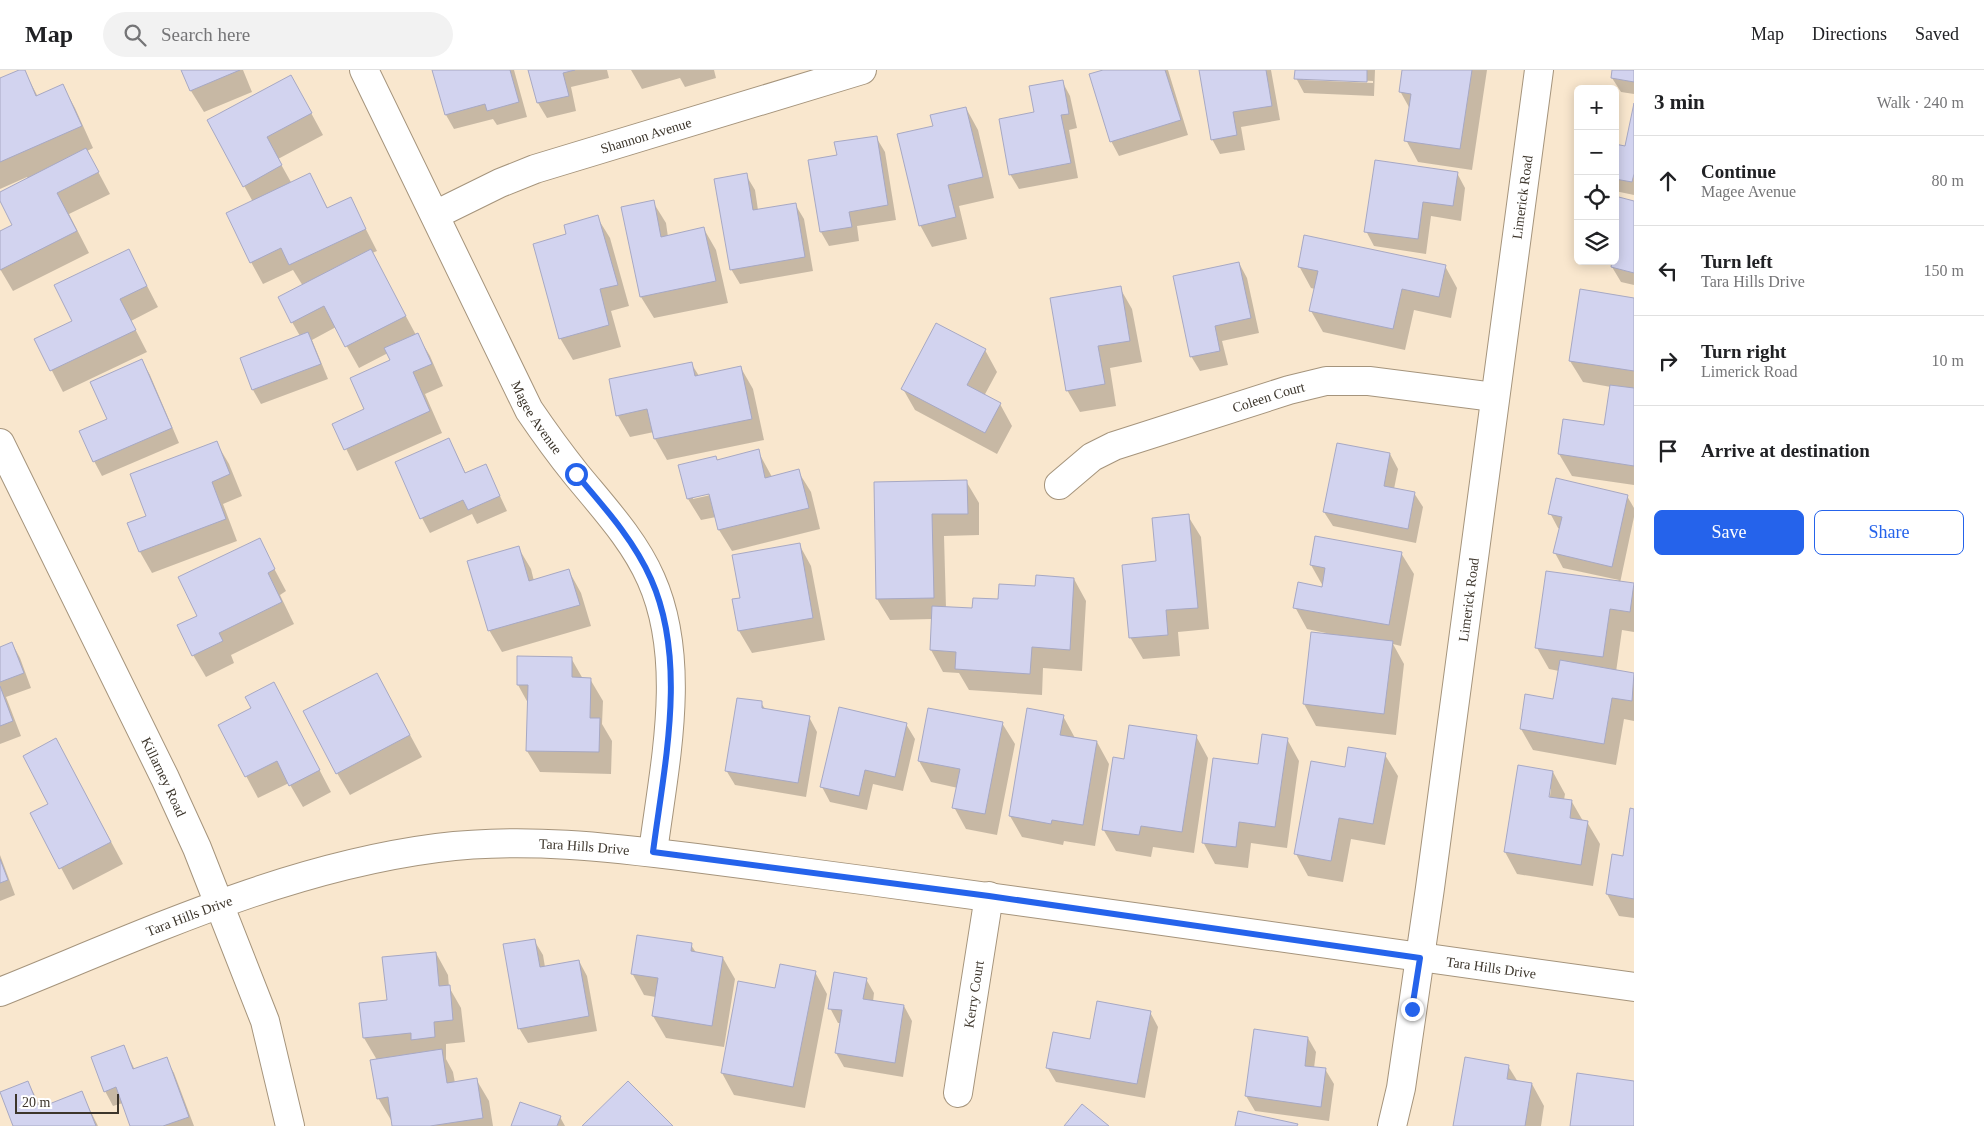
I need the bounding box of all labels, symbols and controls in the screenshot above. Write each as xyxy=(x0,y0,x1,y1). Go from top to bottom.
search box xyxy=(103,12,453,57)
text: Map xyxy=(25,21,73,47)
icon: search xyxy=(121,21,149,49)
text: Search here xyxy=(161,24,250,45)
text: Map xyxy=(1751,24,1784,44)
text: Directions xyxy=(1812,24,1887,44)
text: Saved xyxy=(1915,24,1959,44)
map controls xyxy=(1574,85,1619,265)
button: + xyxy=(1574,85,1619,130)
text: 3 min xyxy=(1654,90,1705,114)
text: Walk · 240 m xyxy=(1877,94,1964,111)
street label: Shannon Avenue xyxy=(599,115,693,157)
button: − xyxy=(1574,130,1619,175)
street label: Limerick Road xyxy=(1510,154,1536,240)
text: Continue xyxy=(1701,161,1776,182)
icon: ahead xyxy=(1654,167,1682,195)
text: 80 m xyxy=(1932,172,1964,189)
button: locate xyxy=(1574,175,1619,220)
text: Magee Avenue xyxy=(1701,183,1796,200)
button: layers xyxy=(1574,220,1619,265)
text: Turn left xyxy=(1701,251,1773,272)
icon: left xyxy=(1654,257,1682,285)
text: 150 m xyxy=(1924,262,1964,279)
text: Tara Hills Drive xyxy=(1701,273,1805,290)
text: Turn right xyxy=(1701,341,1786,362)
icon: right xyxy=(1654,347,1682,375)
text: 10 m xyxy=(1932,352,1964,369)
text: Limerick Road xyxy=(1701,363,1797,380)
street label: Magee Avenue xyxy=(508,379,565,457)
street label: Coleen Court xyxy=(1231,379,1306,416)
icon: arrive xyxy=(1654,437,1682,465)
text: Arrive at destination xyxy=(1701,440,1870,461)
route start xyxy=(565,463,588,486)
button: Save xyxy=(1654,510,1804,555)
button: Share xyxy=(1814,510,1964,555)
street label: Limerick Road xyxy=(1456,557,1482,643)
street label: Killarney Road xyxy=(138,735,189,819)
street label: Tara Hills Drive xyxy=(539,837,630,858)
street label: Tara Hills Drive xyxy=(144,893,234,939)
street label: Tara Hills Drive xyxy=(1445,954,1537,982)
street label: Kerry Court xyxy=(961,959,987,1029)
route end xyxy=(1401,998,1424,1021)
scale bar xyxy=(15,1091,119,1114)
text: 20 m xyxy=(22,1095,50,1110)

